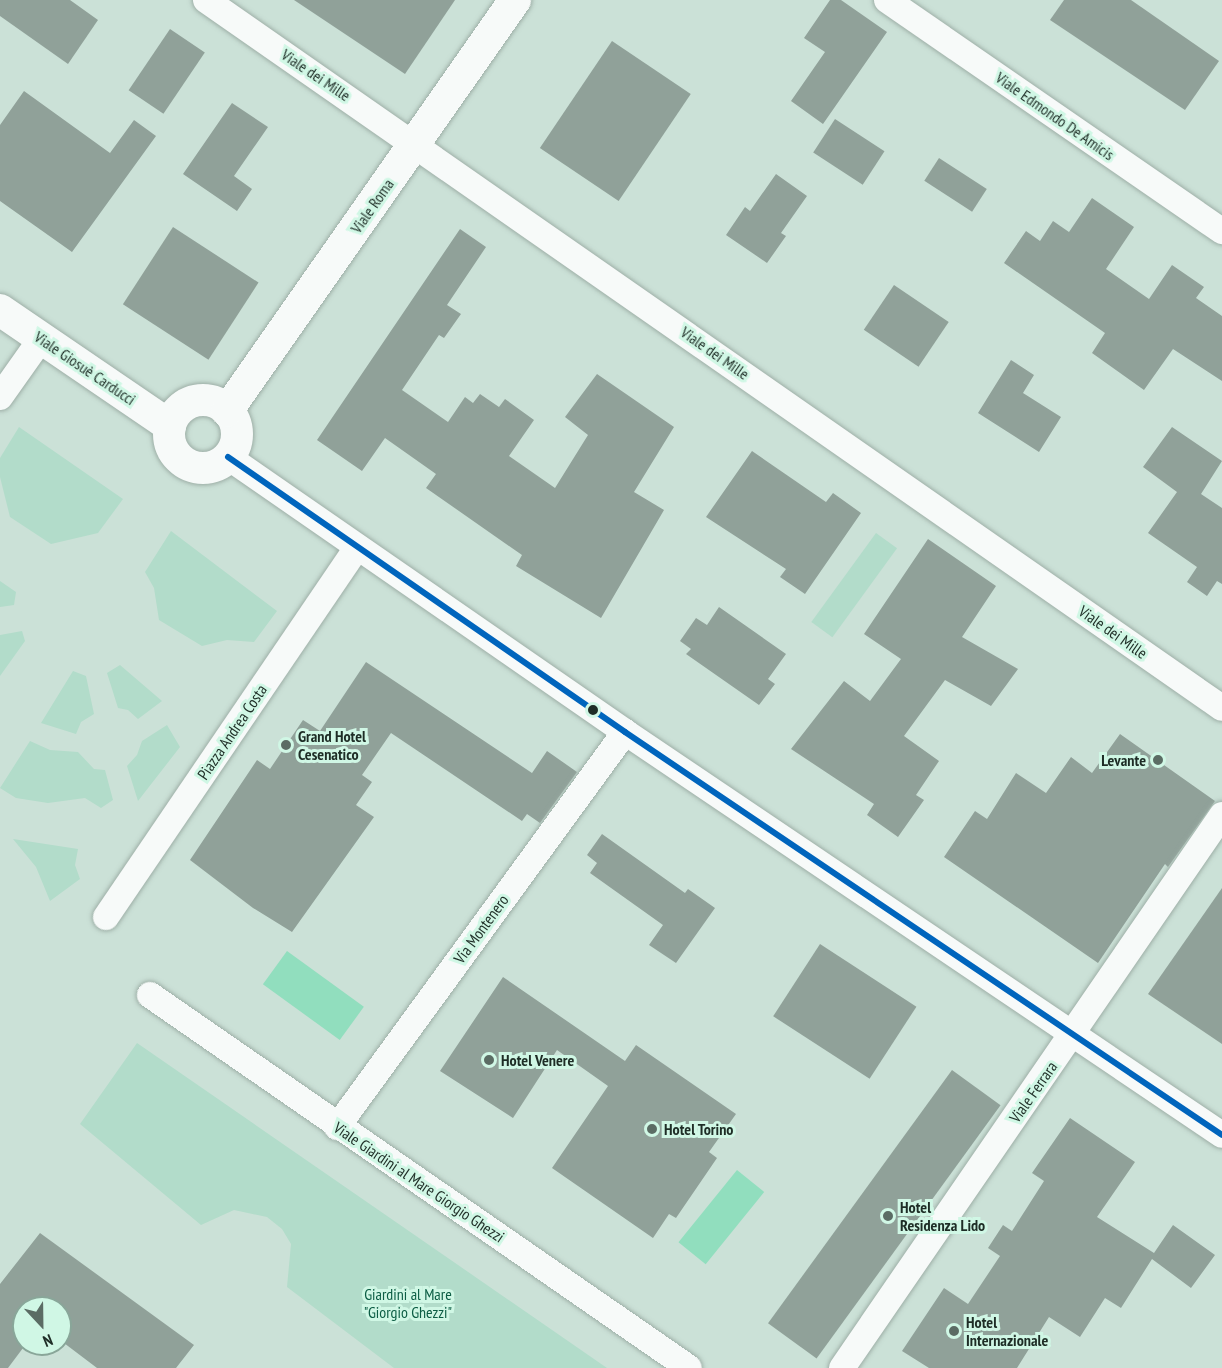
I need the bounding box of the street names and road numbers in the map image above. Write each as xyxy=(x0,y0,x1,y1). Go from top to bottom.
street label: Viale dei Mille xyxy=(278,45,354,105)
street label: Viale Edmondo De Amicis xyxy=(992,68,1118,164)
street label: Viale Roma xyxy=(346,175,398,237)
street label: Viale dei Mille xyxy=(677,322,753,384)
street label: Viale Giosuè Carducci xyxy=(31,327,139,409)
street label: Viale dei Mille xyxy=(1075,601,1151,663)
street label: Piazza Andrea Costa xyxy=(193,681,271,783)
street label: Via Montenero xyxy=(450,891,512,967)
street label: Viale Ferrara xyxy=(1005,1058,1061,1126)
street label: Viale Giardini al Mare Giorgio Ghezzi xyxy=(330,1118,508,1246)

